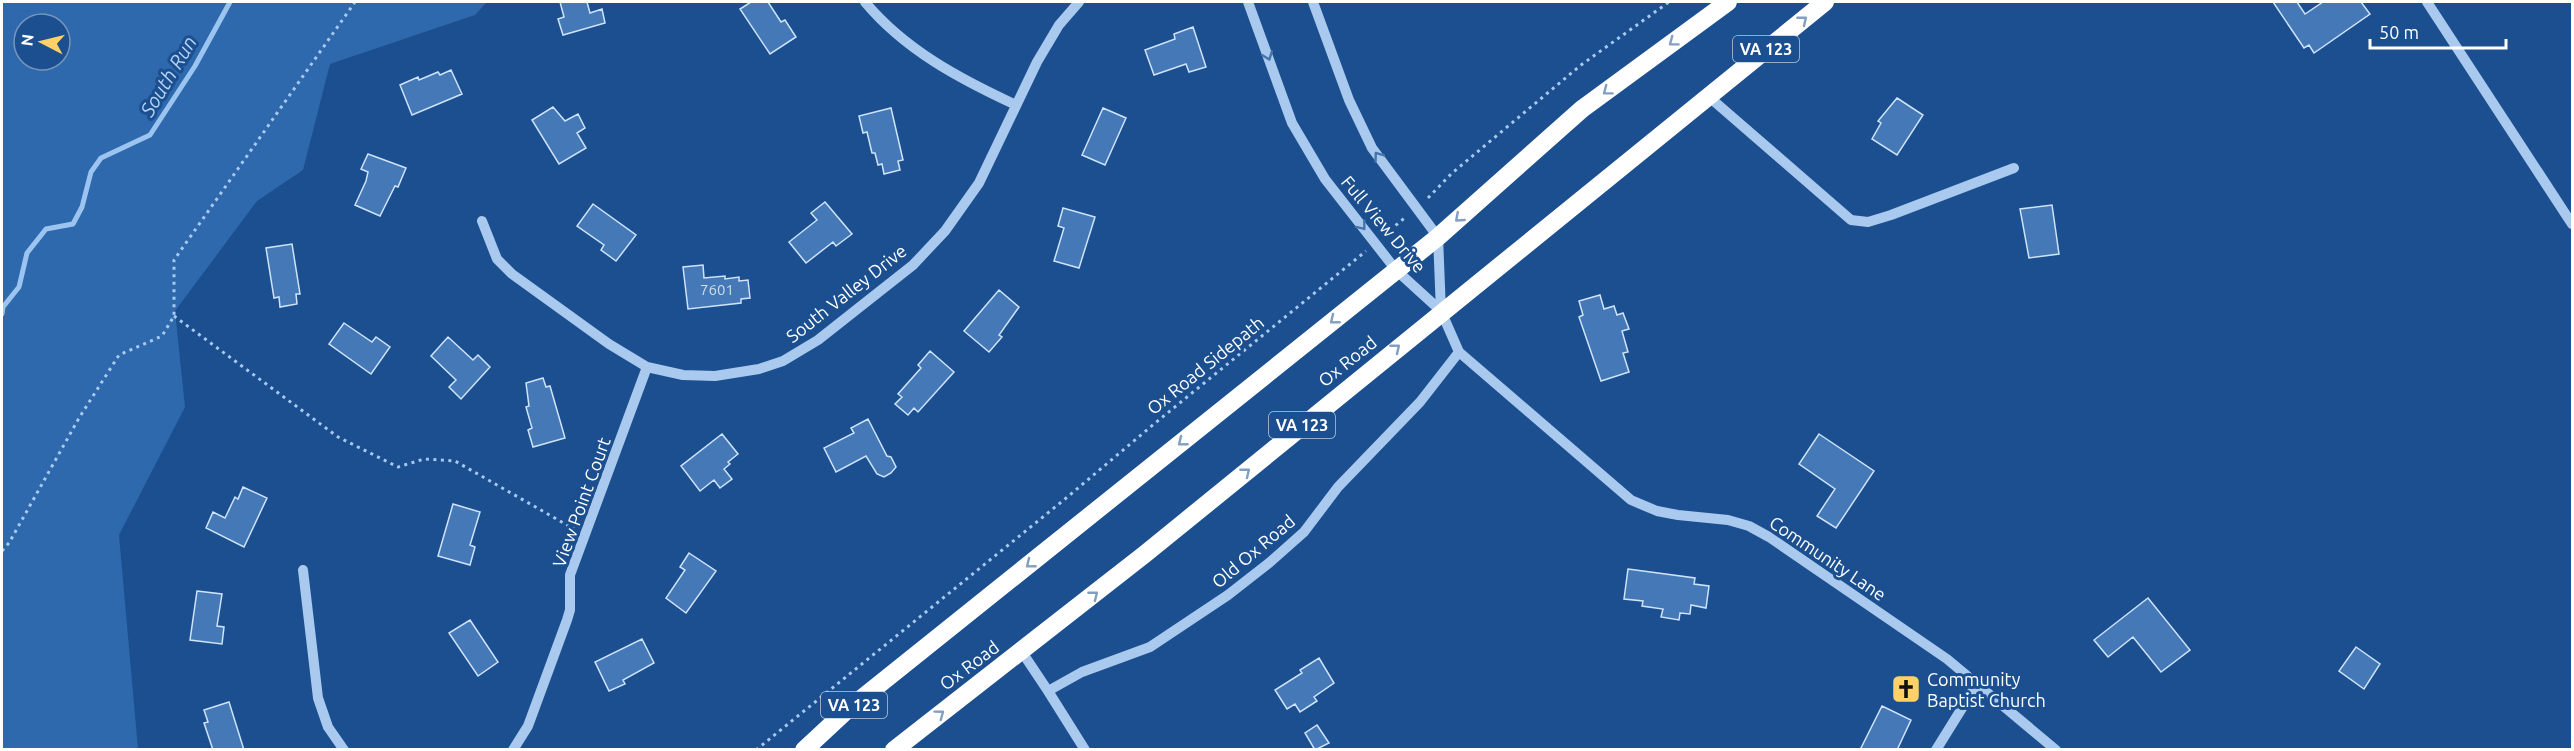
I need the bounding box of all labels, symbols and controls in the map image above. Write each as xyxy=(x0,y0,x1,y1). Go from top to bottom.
north arrow xyxy=(12,12,72,72)
scale bar xyxy=(2370,12,2506,50)
one-way arrow xyxy=(1796,16,1807,27)
text: 50 m xyxy=(2379,22,2419,42)
water label: South Run xyxy=(135,32,201,121)
text: N xyxy=(17,33,37,47)
one-way arrow xyxy=(1669,34,1680,45)
road number: VA 123 xyxy=(1733,36,1799,62)
one-way arrow xyxy=(1261,51,1274,61)
one-way arrow xyxy=(1602,84,1613,95)
one-way arrow xyxy=(1375,151,1386,162)
street label: Full View Drive xyxy=(1338,172,1430,276)
one-way arrow xyxy=(1455,211,1466,222)
one-way arrow xyxy=(1354,219,1365,230)
street label: South Valley Drive xyxy=(782,240,910,346)
house number: 7601 xyxy=(700,281,734,298)
street label: Ox Road Sidepath xyxy=(1143,312,1267,418)
one-way arrow xyxy=(1330,312,1341,323)
street label: Ox Road xyxy=(1314,332,1380,390)
one-way arrow xyxy=(1389,344,1400,355)
road number: VA 123 xyxy=(1269,412,1335,438)
street label: View Point Court xyxy=(548,434,614,570)
one-way arrow xyxy=(1178,434,1189,445)
one-way arrow xyxy=(1239,468,1250,479)
street label: Old Ox Road xyxy=(1207,511,1299,591)
street label: Community Lane xyxy=(1766,512,1890,604)
one-way arrow xyxy=(1026,557,1037,568)
one-way arrow xyxy=(1087,591,1098,602)
street label: Ox Road xyxy=(936,636,1002,694)
place label: Community Baptist Church xyxy=(1927,669,2046,710)
church icon: Community Baptist Church xyxy=(1890,673,1922,705)
road number: VA 123 xyxy=(821,692,887,718)
one-way arrow xyxy=(934,710,945,721)

